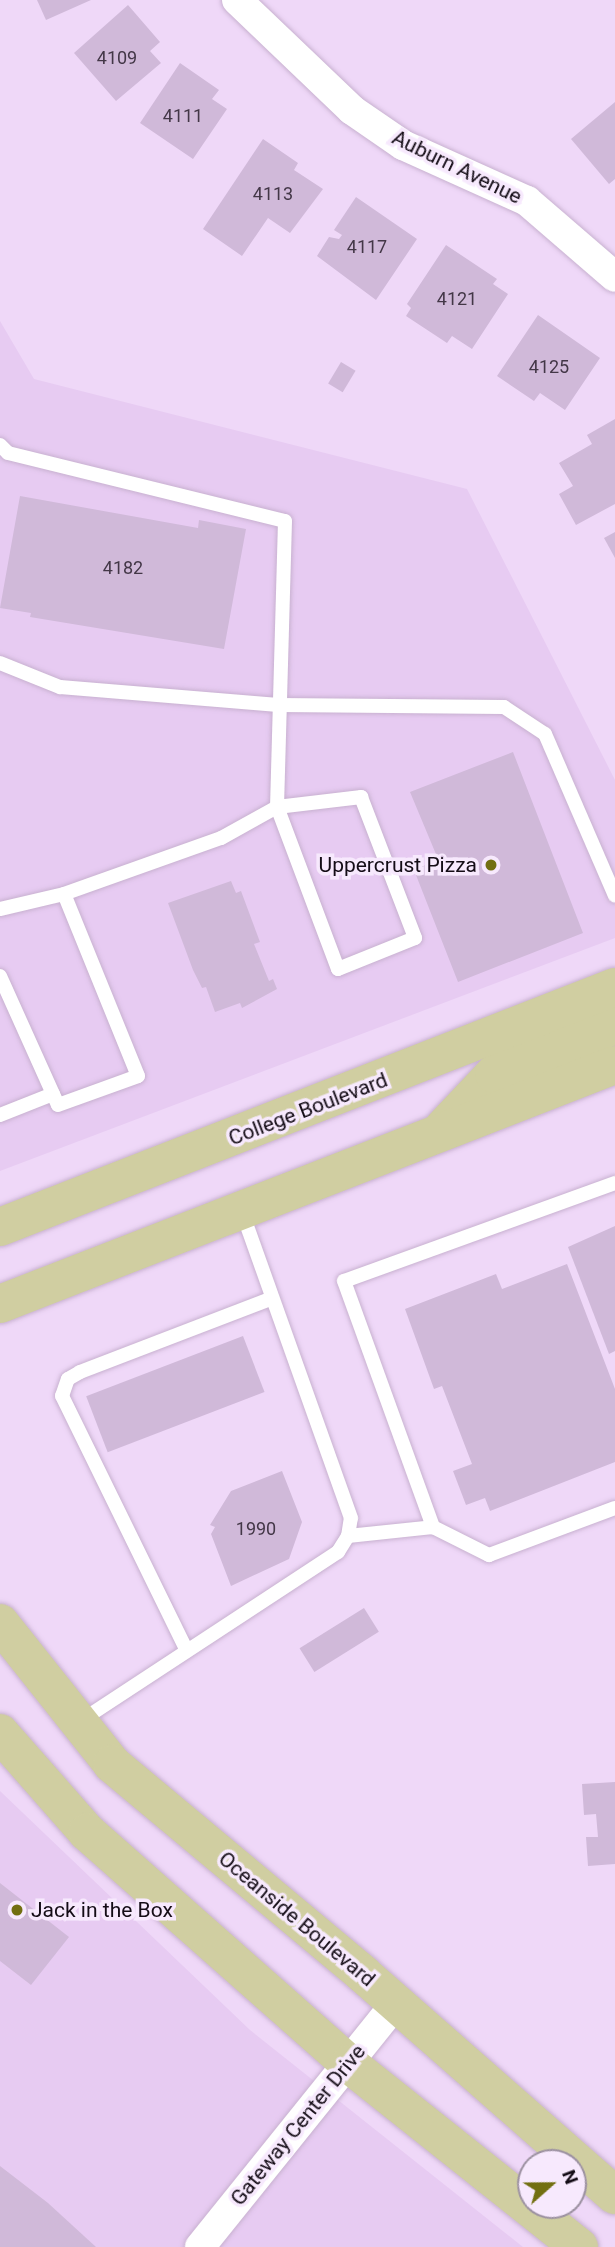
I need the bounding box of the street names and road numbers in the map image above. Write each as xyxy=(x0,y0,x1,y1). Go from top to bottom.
street label: Auburn Avenue xyxy=(388,125,526,209)
street label: College Boulevard xyxy=(225,1067,391,1151)
street label: Oceanside Boulevard xyxy=(214,1846,380,1992)
street label: Gateway Center Drive xyxy=(225,2039,371,2211)

